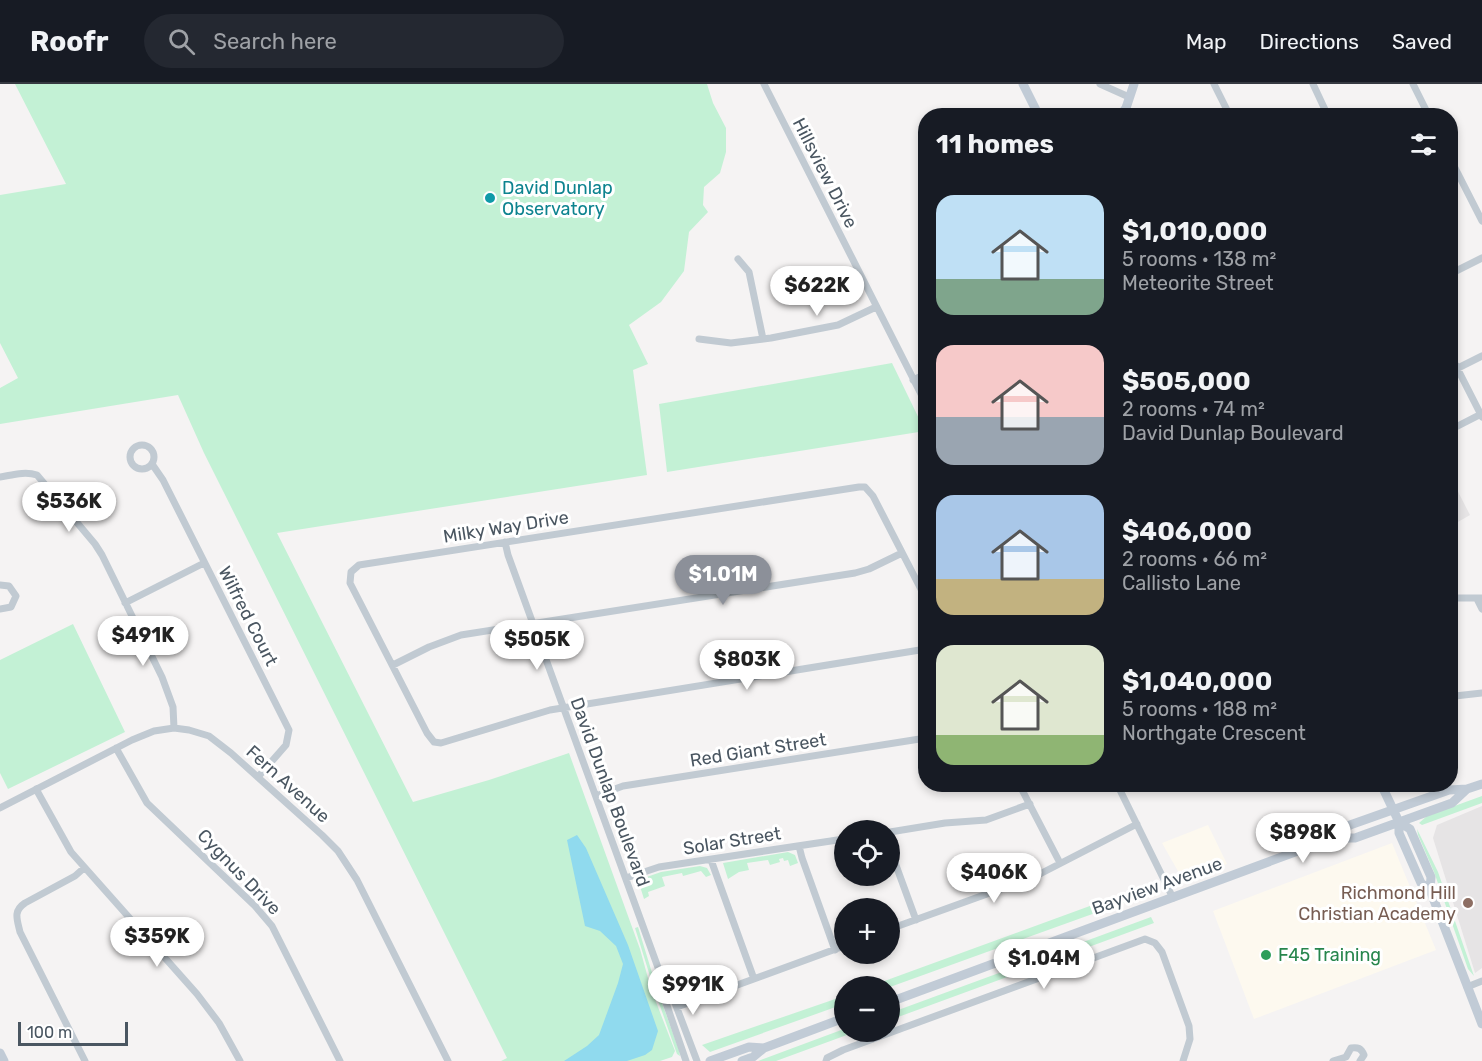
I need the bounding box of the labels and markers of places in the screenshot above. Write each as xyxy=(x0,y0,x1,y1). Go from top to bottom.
place label: David Dunlap Observatory xyxy=(502,177,613,220)
marker: David Dunlap Observatory xyxy=(483,191,497,205)
pin: $622K xyxy=(775,266,859,317)
pin: $536K xyxy=(27,482,111,533)
pin: $1.01M xyxy=(674,555,772,606)
pin: $491K xyxy=(101,616,185,667)
pin: $505K xyxy=(495,620,579,671)
pin: $803K xyxy=(705,640,789,691)
pin: $898K xyxy=(1261,813,1345,864)
pin: $406K xyxy=(952,853,1036,904)
place label: Richmond Hill Christian Academy xyxy=(1298,882,1456,925)
marker: Richmond Hill Christian Academy xyxy=(1461,896,1475,910)
pin: $359K xyxy=(115,917,199,968)
pin: $1.04M xyxy=(995,939,1093,990)
place label: F45 Training xyxy=(1278,944,1381,966)
marker: F45 Training xyxy=(1259,948,1273,962)
pin: $991K xyxy=(651,965,735,1016)

